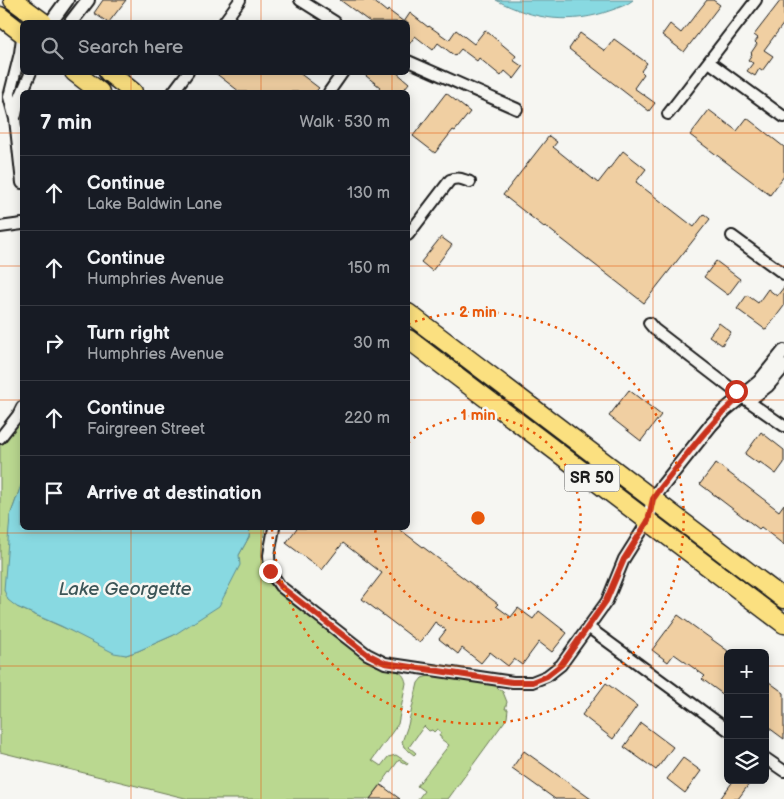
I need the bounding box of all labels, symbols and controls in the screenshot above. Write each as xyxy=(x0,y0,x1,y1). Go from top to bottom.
search box xyxy=(20,20,410,75)
icon: search xyxy=(38,34,66,62)
text: Search here xyxy=(78,36,183,59)
text: 7 min xyxy=(40,110,92,135)
text: Walk · 530 m xyxy=(299,113,390,132)
text: Continue xyxy=(87,172,165,195)
icon: ahead xyxy=(40,179,68,207)
text: 130 m xyxy=(347,184,390,203)
text: Lake Baldwin Lane xyxy=(87,195,222,214)
text: Continue xyxy=(87,247,165,270)
icon: ahead xyxy=(40,254,68,282)
text: 150 m xyxy=(348,259,390,278)
text: Humphries Avenue xyxy=(87,270,224,289)
text: 2 min xyxy=(459,303,497,322)
text: Turn right xyxy=(87,322,170,345)
icon: right xyxy=(40,329,68,357)
text: 30 m xyxy=(353,334,390,353)
text: Humphries Avenue xyxy=(87,345,224,364)
route start xyxy=(725,380,748,403)
text: Continue xyxy=(87,397,165,420)
icon: ahead xyxy=(40,404,68,432)
text: 1 min xyxy=(460,406,496,425)
text: 220 m xyxy=(344,409,390,428)
text: Fairgreen Street xyxy=(87,420,205,439)
road number: SR 50 xyxy=(564,464,620,492)
icon: arrive xyxy=(40,479,68,507)
text: Arrive at destination xyxy=(87,482,262,505)
centre of rings xyxy=(469,509,487,527)
route end xyxy=(259,560,282,583)
water label: Lake Georgette xyxy=(58,578,192,601)
map controls xyxy=(724,649,769,784)
button: + xyxy=(724,649,769,694)
button: − xyxy=(724,694,769,739)
button: layers xyxy=(724,739,769,784)

